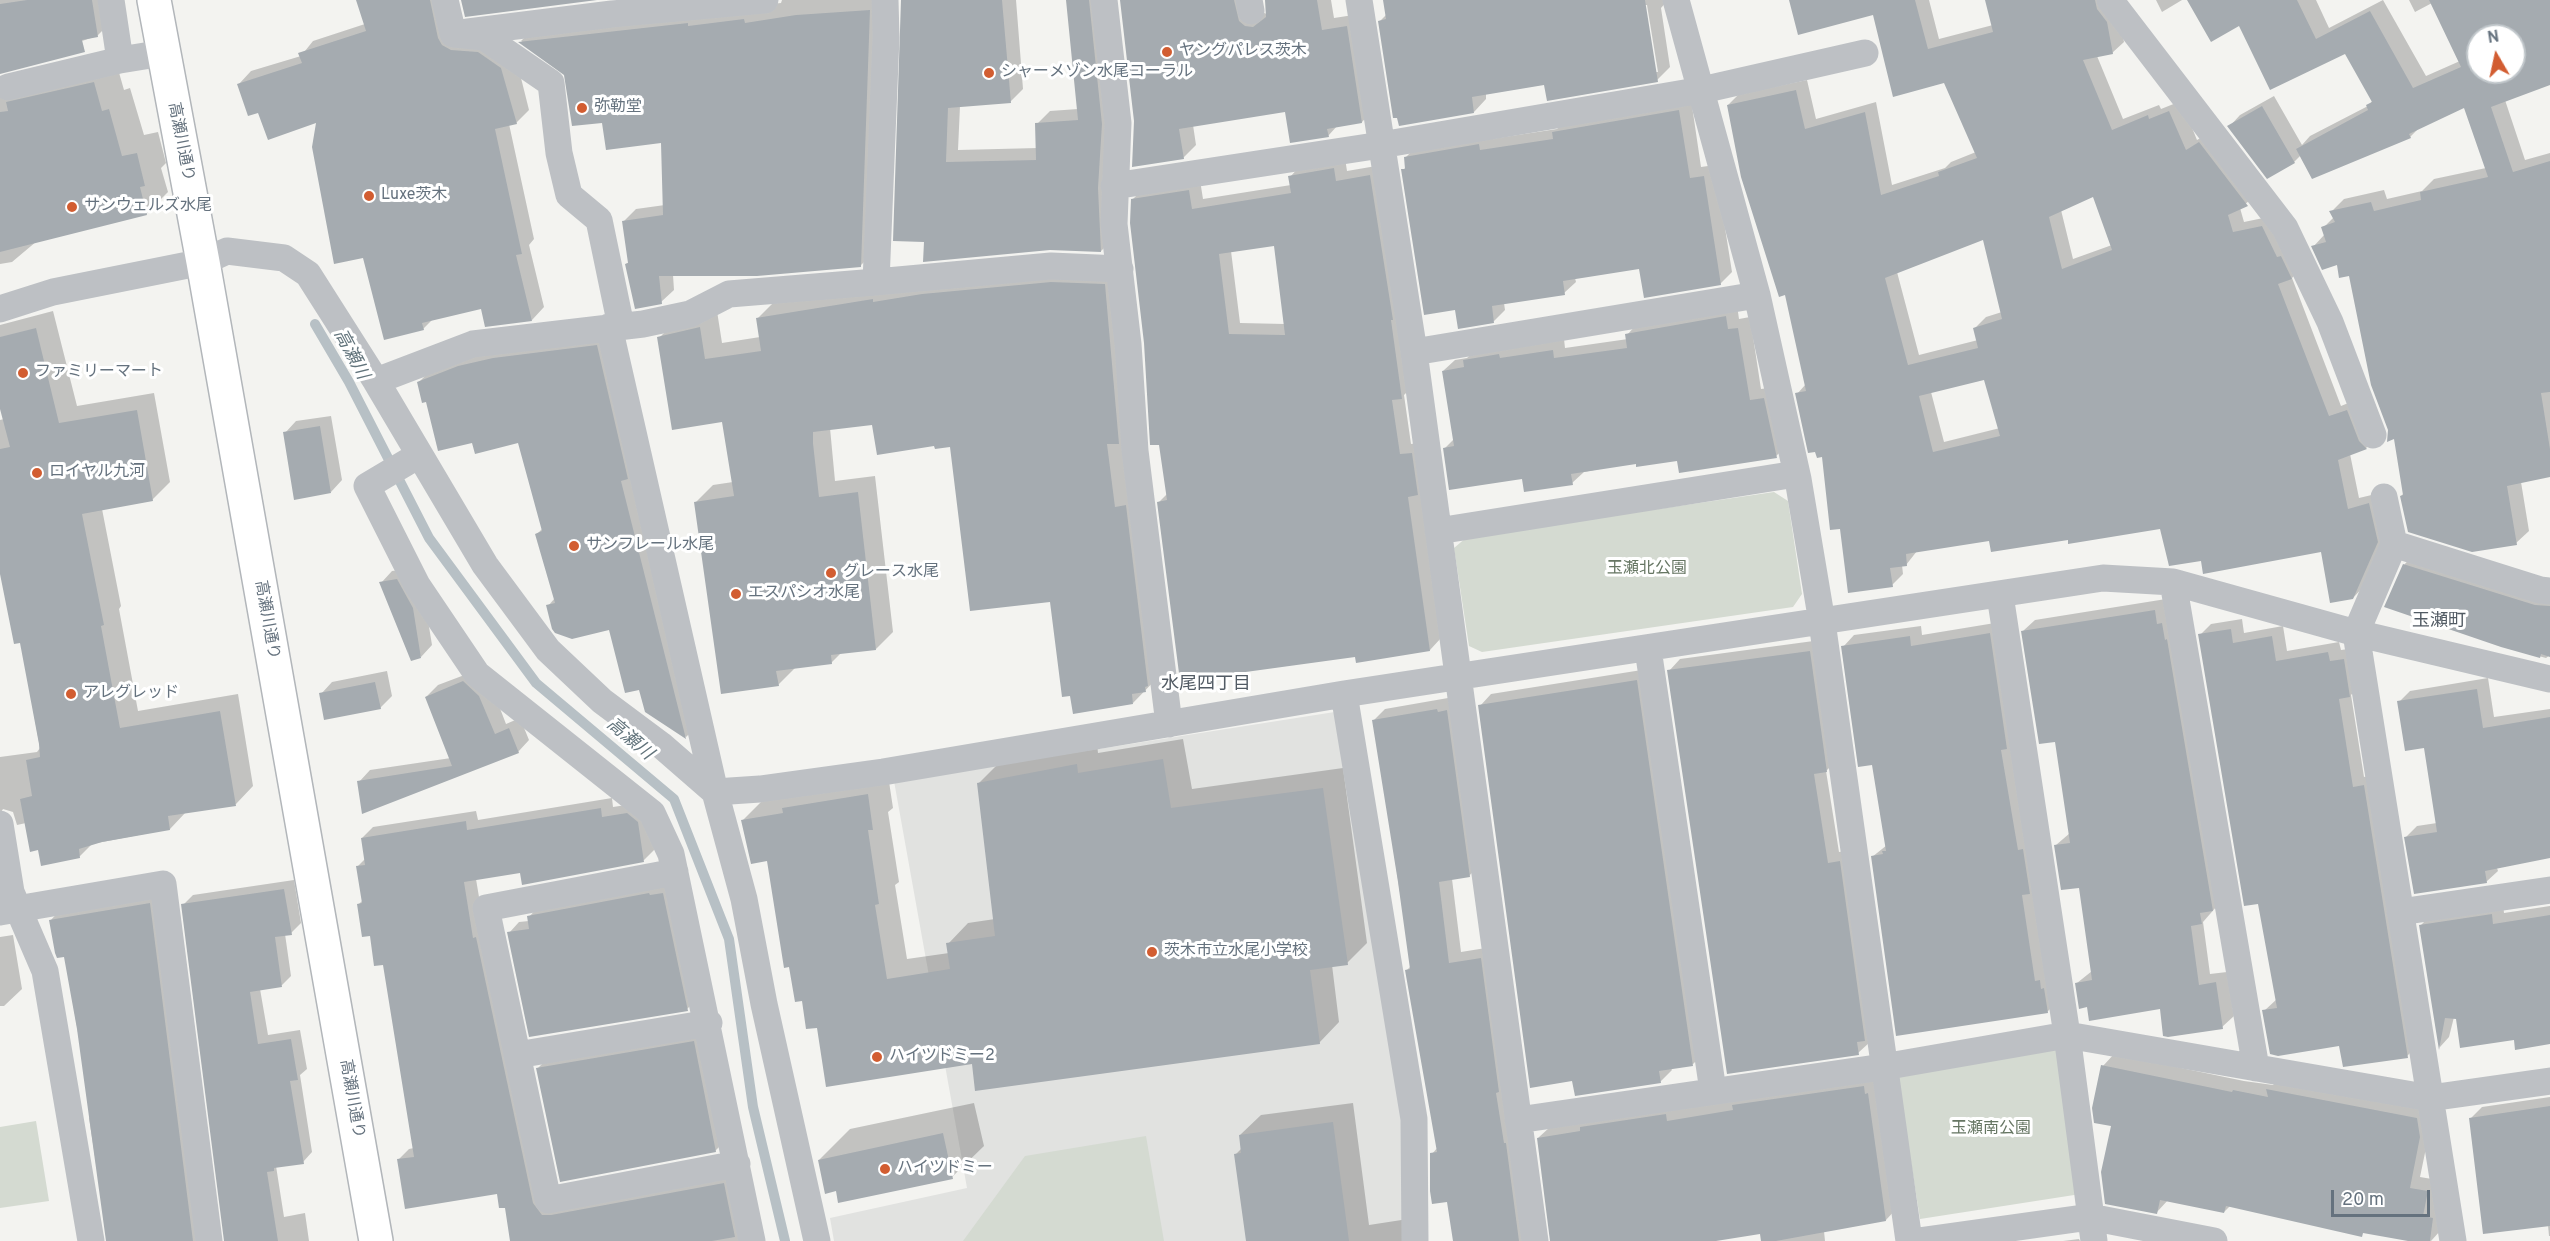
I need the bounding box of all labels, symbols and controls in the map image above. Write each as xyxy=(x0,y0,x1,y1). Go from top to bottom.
north arrow xyxy=(2466,24,2526,84)
text: N xyxy=(2486,27,2501,49)
place label: ヤングパレス茨木 xyxy=(1179,42,1307,62)
marker: ヤングパレス茨木 xyxy=(1160,45,1174,59)
place label: シャーメゾン水尾コーラル xyxy=(1001,63,1193,83)
marker: シャーメゾン水尾コーラル xyxy=(982,66,996,80)
place label: 弥勒堂 xyxy=(594,98,642,118)
street label: 高瀬川通り xyxy=(163,101,197,183)
marker: 弥勒堂 xyxy=(575,101,589,115)
place label: Luxe茨木 xyxy=(381,186,447,206)
marker: Luxe茨木 xyxy=(362,189,376,203)
place label: サンウェルズ水尾 xyxy=(84,197,212,217)
marker: サンウェルズ水尾 xyxy=(65,200,79,214)
water label: 高瀬川 xyxy=(328,326,372,384)
place label: ファミリーマート xyxy=(35,363,163,383)
marker: ファミリーマート xyxy=(16,366,30,380)
place label: ロイヤル九河 xyxy=(49,463,145,483)
marker: ロイヤル九河 xyxy=(30,466,44,480)
place label: サンフレール水尾 xyxy=(586,536,714,556)
marker: サンフレール水尾 xyxy=(567,539,581,553)
park label: 玉瀬北公園 xyxy=(1607,560,1687,580)
place label: グレース水尾 xyxy=(843,563,939,583)
marker: グレース水尾 xyxy=(824,566,838,580)
street label: 高瀬川通り xyxy=(250,579,282,661)
place label: エスパシオ水尾 xyxy=(748,584,860,604)
marker: エスパシオ水尾 xyxy=(729,587,743,601)
district label: 玉瀬町 xyxy=(2412,611,2466,633)
district label: 水尾四丁目 xyxy=(1161,674,1251,696)
place label: アレグレッド xyxy=(83,684,179,704)
marker: アレグレッド xyxy=(64,687,78,701)
water label: 高瀬川 xyxy=(601,714,657,766)
place label: 茨木市立水尾小学校 xyxy=(1164,942,1308,962)
marker: 茨木市立水尾小学校 xyxy=(1145,945,1159,959)
place label: ハイツドミー2 xyxy=(889,1047,995,1067)
marker: ハイツドミー2 xyxy=(870,1050,884,1064)
street label: 高瀬川通り xyxy=(335,1058,367,1140)
park label: 玉瀬南公園 xyxy=(1951,1120,2031,1140)
place label: ハイツドミー xyxy=(897,1159,993,1179)
marker: ハイツドミー xyxy=(878,1162,892,1176)
scale bar xyxy=(2334,1178,2433,1216)
text: 20 m xyxy=(2342,1189,2384,1212)

